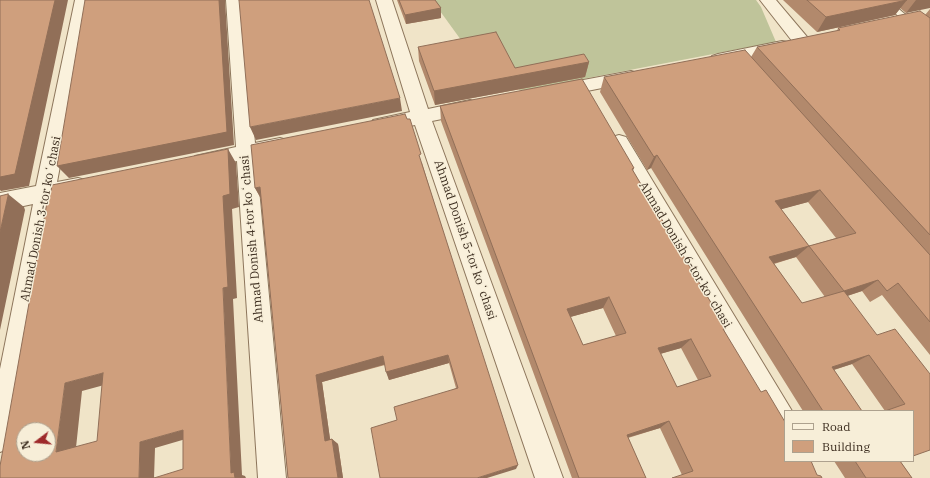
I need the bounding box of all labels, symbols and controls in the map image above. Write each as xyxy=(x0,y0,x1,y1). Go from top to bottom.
street label: Ahmad Donish 3-tor koʻchasi xyxy=(18,135,64,303)
street label: Ahmad Donish 4-tor koʻchasi xyxy=(237,155,267,323)
street label: Ahmad Donish 5-tor koʻchasi xyxy=(431,158,499,322)
street label: Ahmad Donish 6-tor koʻchasi xyxy=(636,179,734,331)
legend xyxy=(784,410,914,462)
text: Road xyxy=(822,419,851,434)
north arrow xyxy=(16,422,56,462)
text: N xyxy=(17,439,33,451)
text: Building xyxy=(822,439,870,454)

